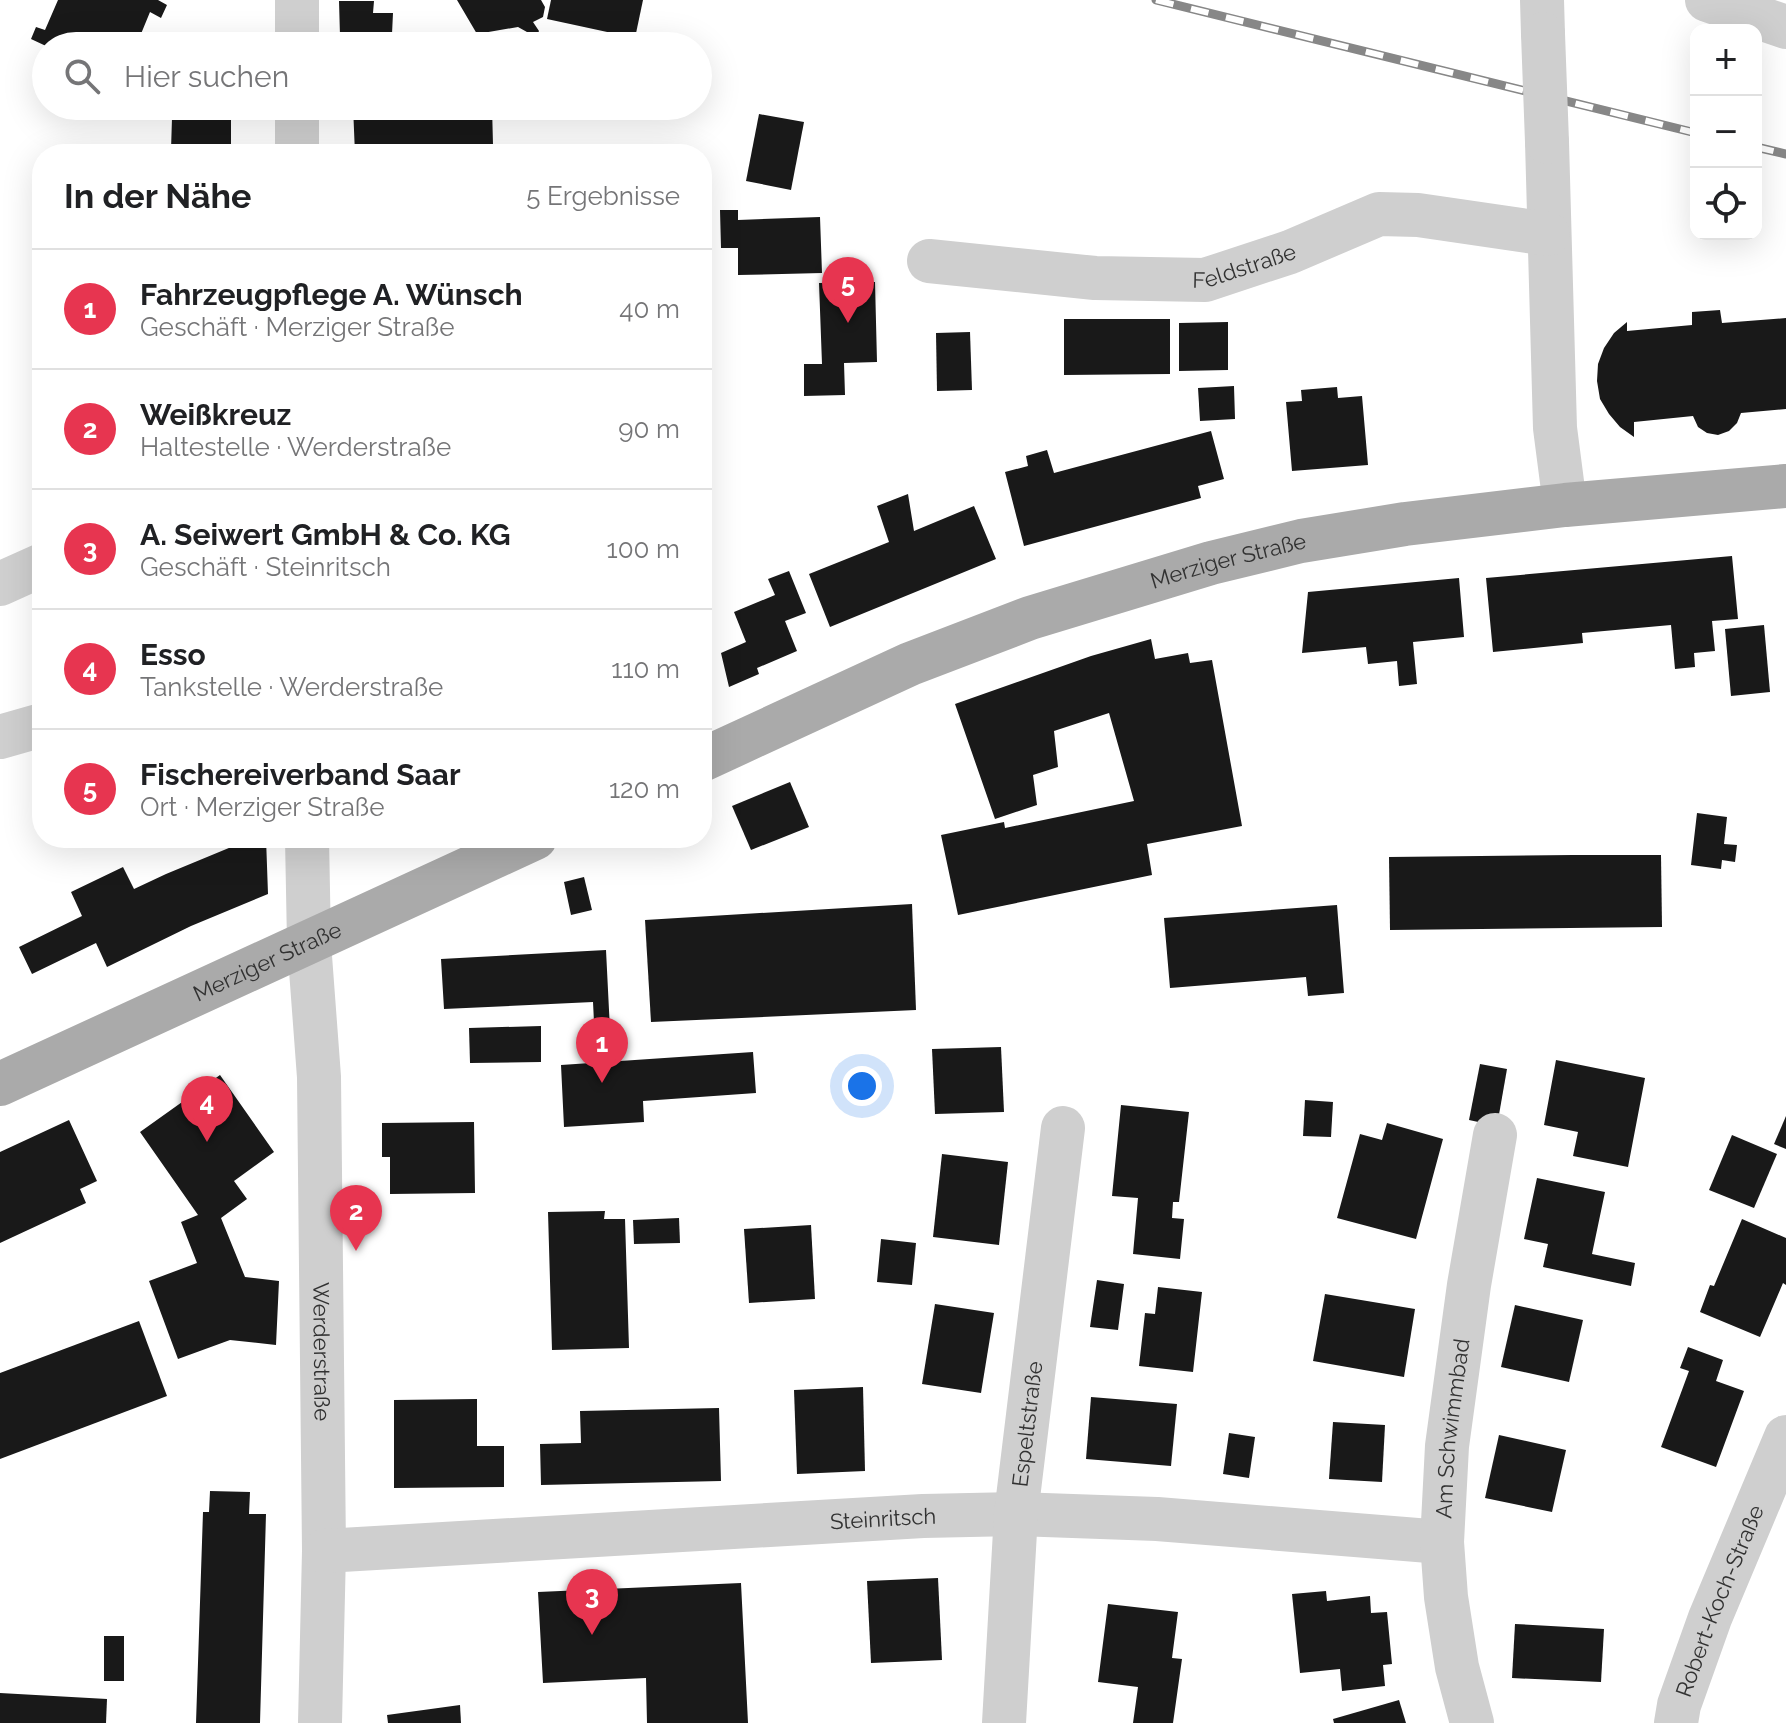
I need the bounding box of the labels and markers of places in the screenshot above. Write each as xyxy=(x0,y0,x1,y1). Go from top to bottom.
pin: 5 xyxy=(822,257,874,323)
pin: 1 xyxy=(576,1017,628,1083)
pin: 4 xyxy=(181,1076,233,1142)
pin: 2 xyxy=(330,1185,382,1251)
pin: 3 xyxy=(566,1569,618,1635)

